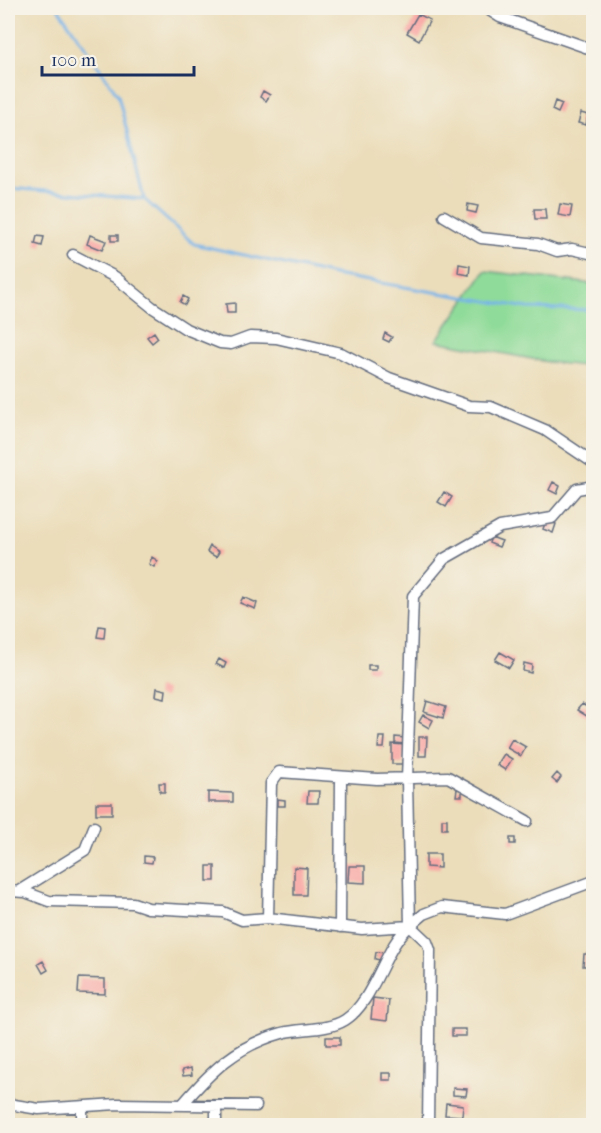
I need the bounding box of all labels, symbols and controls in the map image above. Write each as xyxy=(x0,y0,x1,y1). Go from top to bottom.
scale bar xyxy=(42,39,194,77)
text: 100 m xyxy=(51,50,96,71)

